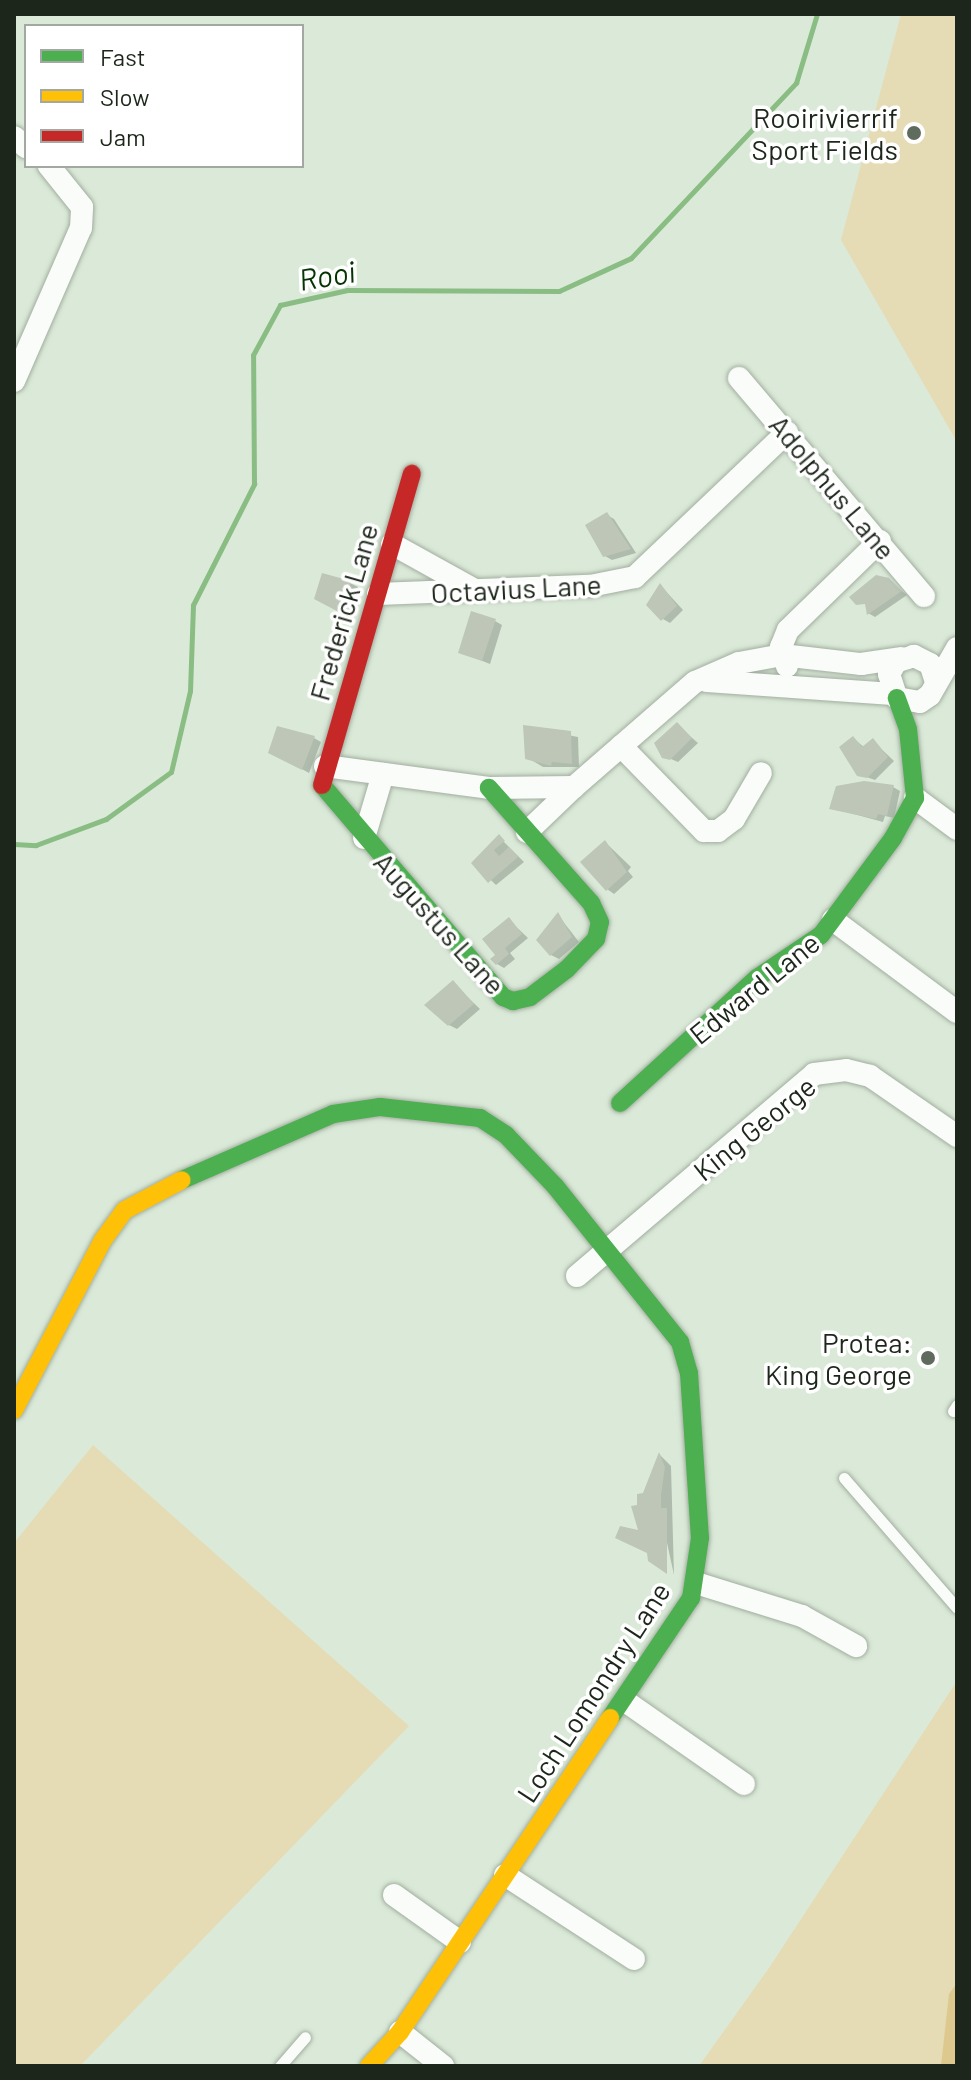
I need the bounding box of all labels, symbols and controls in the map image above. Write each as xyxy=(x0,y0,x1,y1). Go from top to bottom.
legend xyxy=(24,24,304,168)
text: Fast xyxy=(100,42,145,71)
text: Slow xyxy=(100,82,149,111)
place label: Rooirivierrif Sport Fields xyxy=(752,100,898,166)
text: Jam xyxy=(100,122,146,151)
marker: Rooirivierrif Sport Fields xyxy=(905,124,923,142)
water label: Rooi xyxy=(296,253,358,297)
street label: Adolphus Lane xyxy=(763,408,903,566)
street label: Frederick Lane xyxy=(302,520,384,704)
street label: Octavius Lane xyxy=(430,567,602,609)
street label: Augustus Lane xyxy=(367,845,513,1001)
street label: Edward Lane xyxy=(682,925,826,1051)
street label: King George xyxy=(686,1069,822,1187)
place label: Protea: King George xyxy=(765,1325,912,1391)
marker: Protea: King George xyxy=(919,1349,937,1367)
street label: Loch Lomondry Lane xyxy=(509,1576,677,1808)

